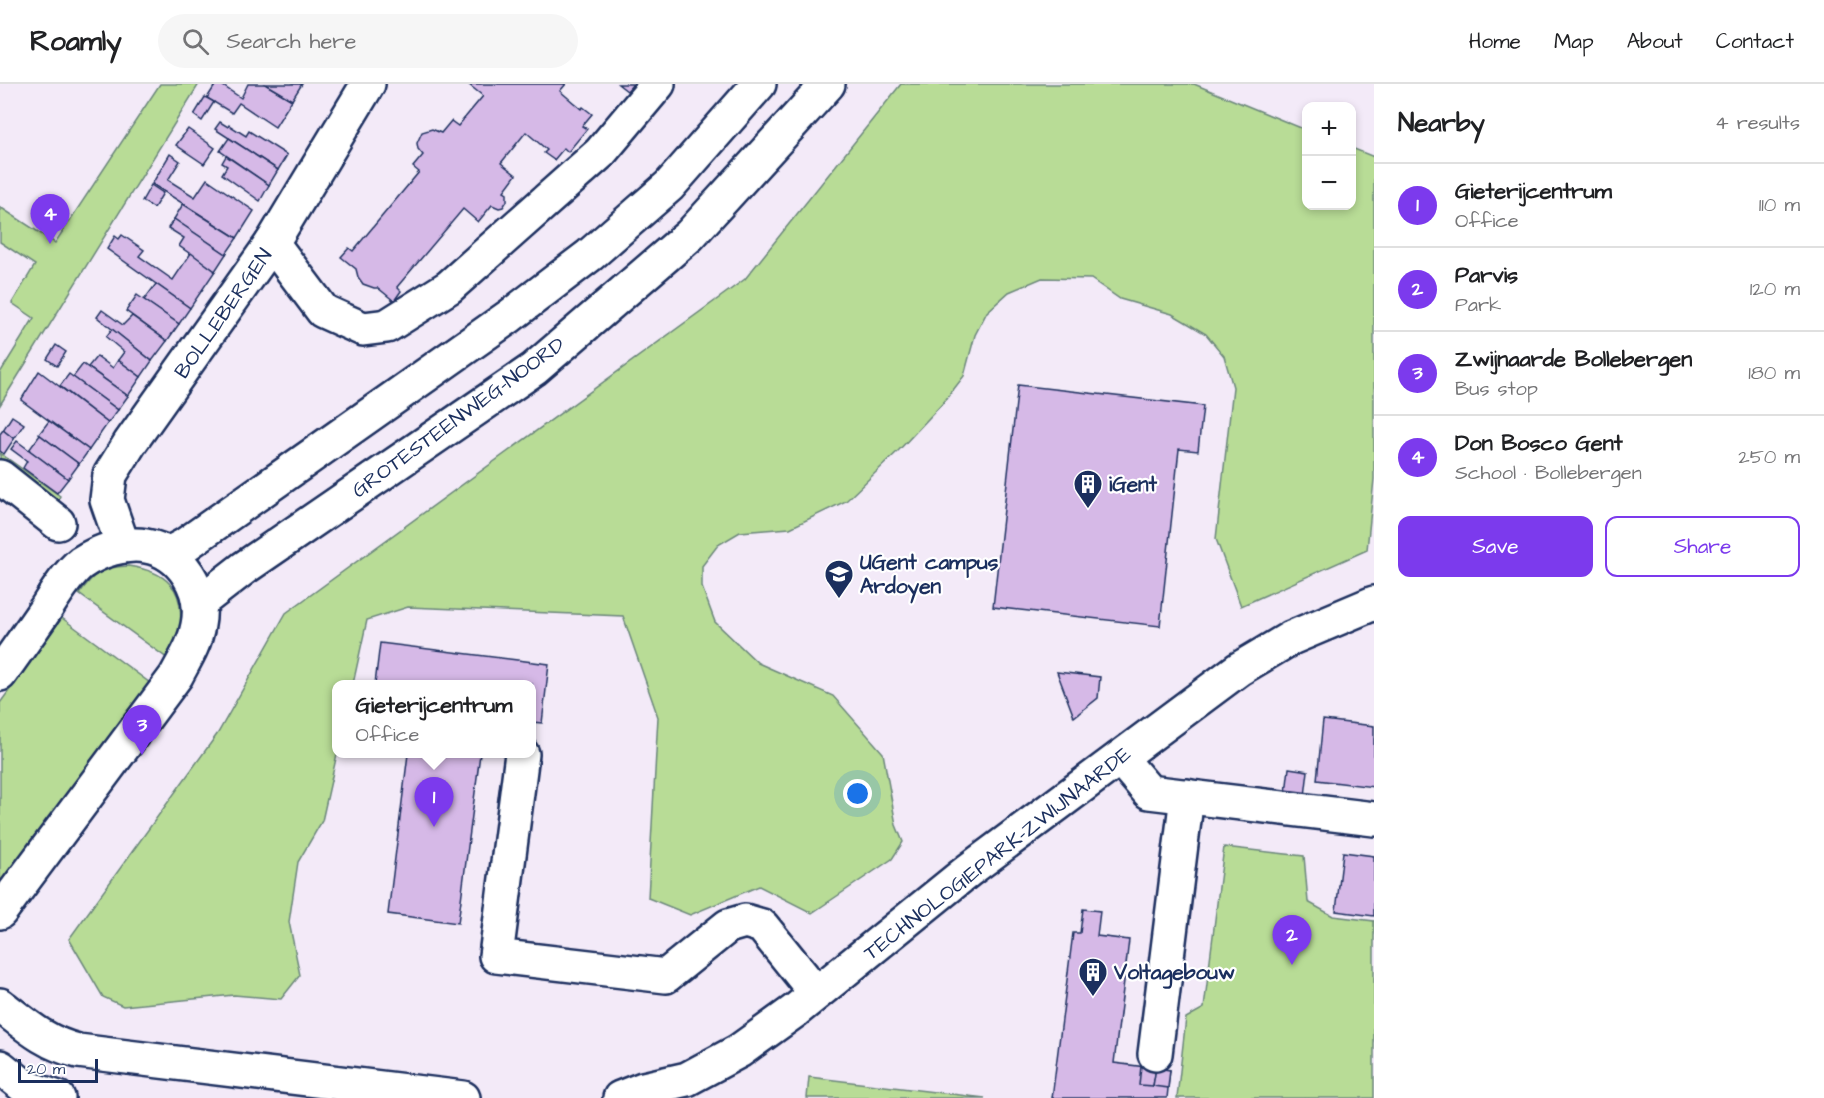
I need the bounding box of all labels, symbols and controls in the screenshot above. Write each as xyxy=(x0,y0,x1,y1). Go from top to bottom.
search box xyxy=(158,14,578,68)
text: Roamly xyxy=(30,22,122,61)
icon: search xyxy=(179,25,212,58)
text: Search here xyxy=(227,26,356,57)
text: Home xyxy=(1469,27,1521,56)
text: Map xyxy=(1554,27,1594,56)
text: About xyxy=(1627,27,1683,56)
text: Contact xyxy=(1716,27,1794,56)
map controls xyxy=(1302,102,1356,210)
button: + xyxy=(1302,102,1356,156)
text: Nearby xyxy=(1398,105,1485,141)
text: 4 results xyxy=(1715,109,1800,137)
button: − xyxy=(1302,156,1356,210)
text: Gieterijcentrum xyxy=(1455,176,1612,207)
text: 1 xyxy=(1416,191,1419,219)
text: 110 m xyxy=(1759,191,1800,219)
pin: 4 xyxy=(31,194,70,244)
text: Office xyxy=(1455,207,1519,235)
street label: BOLLEBERGEN xyxy=(168,242,279,384)
text: Parvis xyxy=(1455,260,1518,291)
text: 2 xyxy=(1412,275,1423,303)
text: 120 m xyxy=(1750,275,1800,303)
text: Park xyxy=(1455,291,1501,319)
street label: GROTESTEENWEG-NOORD xyxy=(346,330,571,505)
text: Zwijnaarde Bollebergen xyxy=(1455,344,1692,375)
text: 3 xyxy=(1412,359,1423,387)
text: 180 m xyxy=(1748,359,1800,387)
text: Bus stop xyxy=(1455,375,1538,403)
text: Don Bosco Gent xyxy=(1455,428,1623,459)
text: 4 xyxy=(1411,443,1424,471)
text: 250 m xyxy=(1738,443,1800,471)
text: School · Bollebergen xyxy=(1455,459,1642,487)
building icon: iGent xyxy=(1072,468,1104,510)
place label: iGent xyxy=(1109,470,1158,499)
button: Save xyxy=(1398,516,1593,577)
button: Share xyxy=(1605,516,1800,577)
place label: UGent campus Ardoyen xyxy=(860,548,999,604)
school or university icon: UGent campus Ardoyen xyxy=(823,558,855,600)
popup xyxy=(332,680,536,758)
text: Gieterijcentrum xyxy=(356,690,512,721)
pin: 3 xyxy=(122,706,162,755)
text: Office xyxy=(356,721,419,749)
street label: TECHNOLOGIEPARK-ZWIJNAARDE xyxy=(858,739,1137,967)
pin: 1 xyxy=(414,778,454,827)
your location xyxy=(843,779,872,808)
pin: 2 xyxy=(1272,916,1312,965)
building icon: Voltagebouw xyxy=(1077,956,1109,998)
place label: Voltagebouw xyxy=(1113,958,1235,989)
scale bar xyxy=(18,1056,98,1084)
text: 20 m xyxy=(27,1058,65,1080)

